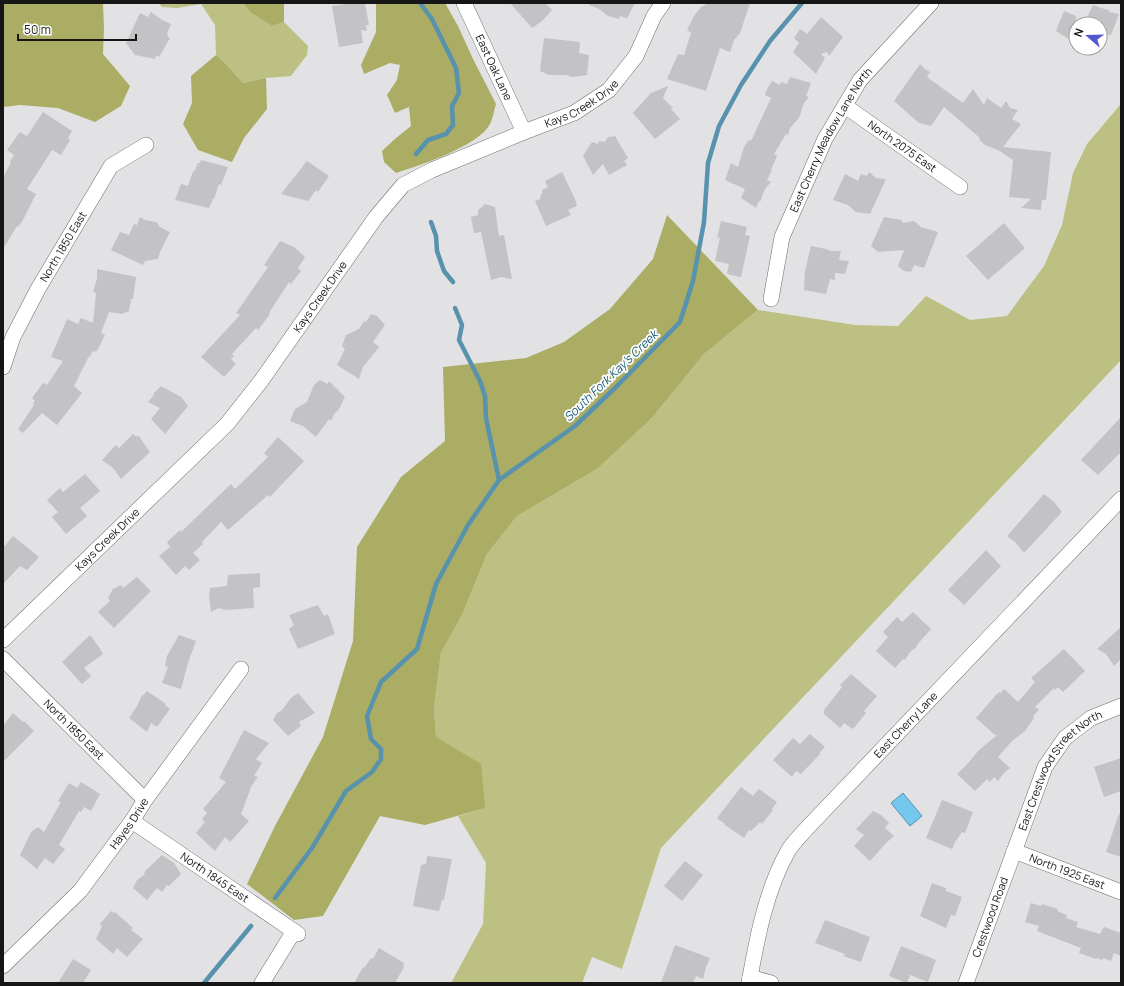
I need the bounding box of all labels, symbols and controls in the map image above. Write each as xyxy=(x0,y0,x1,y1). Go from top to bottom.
scale bar xyxy=(18,16,136,42)
north arrow xyxy=(1068,16,1108,56)
text: 50 m xyxy=(24,21,51,38)
text: N xyxy=(1070,26,1087,39)
street label: East Oak Lane xyxy=(473,32,516,103)
street label: East Cherry Meadow Lane North xyxy=(786,64,875,214)
street label: Kays Creek Drive xyxy=(542,76,622,131)
street label: North 2075 East xyxy=(865,116,940,175)
street label: North 1850 East xyxy=(36,208,90,284)
street label: Kays Creek Drive xyxy=(289,257,350,335)
water label: South Fork Kay's Creek xyxy=(560,325,663,425)
street label: Kays Creek Drive xyxy=(72,504,143,574)
street label: East Cherry Lane xyxy=(870,688,941,761)
street label: North 1850 East xyxy=(41,696,108,763)
street label: East Crestwood Street North xyxy=(1014,706,1104,833)
street label: Hayes Drive xyxy=(106,794,152,852)
street label: North 1845 East xyxy=(178,848,252,905)
street label: North 1925 East xyxy=(1027,850,1107,892)
street label: Crestwood Road xyxy=(968,875,1011,959)

